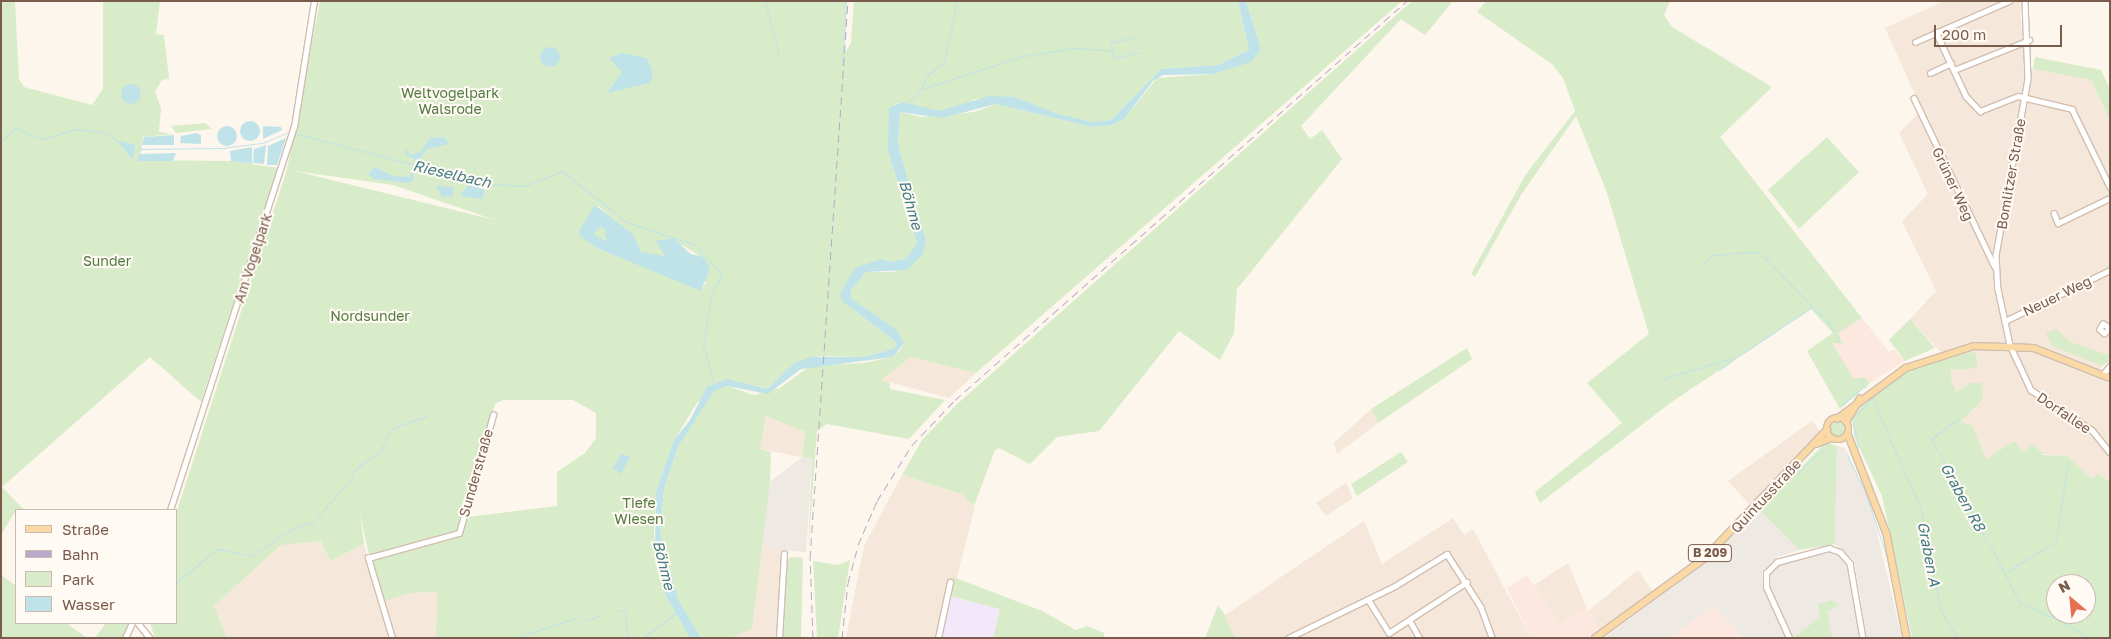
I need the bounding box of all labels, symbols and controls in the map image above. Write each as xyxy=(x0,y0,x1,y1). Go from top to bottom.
scale bar xyxy=(1936,15,2064,47)
text: 200 m xyxy=(1942,25,1986,43)
park label: Weltvogelpark Walsrode xyxy=(401,85,499,118)
street label: Bomlitzer Straße xyxy=(1993,117,2029,231)
street label: Grüner Weg xyxy=(1929,145,1977,223)
water label: Rieselbach xyxy=(411,156,493,192)
water label: Böhme xyxy=(895,178,927,232)
street label: Am Vogelpark xyxy=(231,211,275,305)
park label: Sunder xyxy=(83,253,131,269)
street label: Neuer Weg xyxy=(2020,272,2094,320)
park label: Nordsunder xyxy=(330,308,410,324)
street label: Dorfallee xyxy=(2034,389,2094,437)
street label: Sunderstraße xyxy=(455,427,497,519)
street label: Quintusstraße xyxy=(1727,456,1805,536)
water label: Graben R8 xyxy=(1937,460,1989,534)
park label: Tiefe Wiesen xyxy=(614,495,664,528)
legend xyxy=(15,509,178,624)
text: Straße xyxy=(62,520,109,538)
water label: Graben A xyxy=(1914,520,1944,588)
water label: Böhme xyxy=(649,538,679,592)
road number: B 209 xyxy=(1688,544,1732,562)
text: Bahn xyxy=(62,545,99,563)
text: Park xyxy=(62,570,94,588)
north arrow xyxy=(2046,574,2096,624)
text: N xyxy=(2055,576,2073,596)
text: Wasser xyxy=(62,595,115,613)

